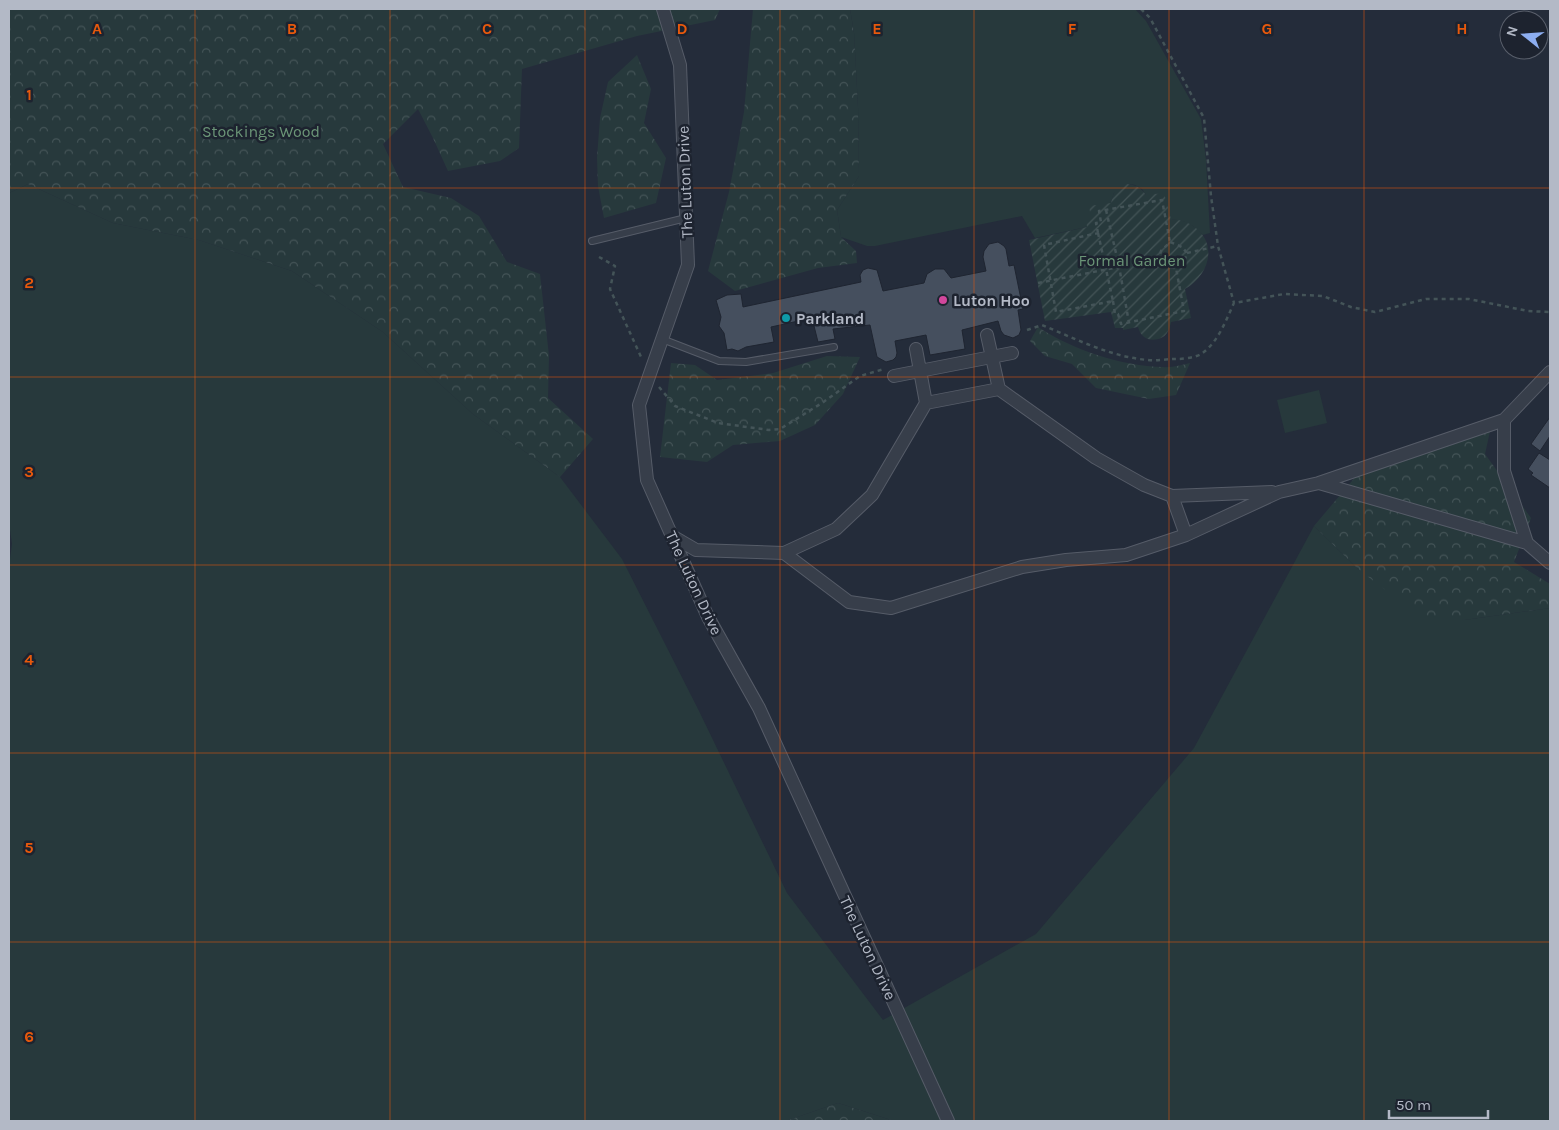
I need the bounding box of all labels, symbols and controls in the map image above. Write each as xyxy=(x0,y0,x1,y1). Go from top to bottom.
north arrow xyxy=(1499,10,1549,60)
text: A xyxy=(92,19,102,38)
text: B xyxy=(287,19,297,38)
text: C xyxy=(482,19,492,38)
text: D xyxy=(677,19,688,38)
text: E xyxy=(872,19,882,38)
text: F xyxy=(1068,19,1077,38)
text: G xyxy=(1262,19,1272,38)
text: H xyxy=(1456,19,1468,38)
text: N xyxy=(1502,24,1522,39)
text: 1 xyxy=(26,85,32,104)
park label: Stockings Wood xyxy=(202,122,320,141)
street label: The Luton Drive xyxy=(674,125,696,239)
park label: Formal Garden xyxy=(1079,251,1185,270)
text: 2 xyxy=(24,273,34,292)
place label: Luton Hoo xyxy=(953,291,1030,310)
marker: Luton Hoo xyxy=(937,294,949,306)
place label: Parkland xyxy=(796,309,864,328)
marker: Parkland xyxy=(780,312,792,324)
text: 3 xyxy=(24,462,34,481)
street label: The Luton Drive xyxy=(662,528,726,638)
text: 4 xyxy=(24,650,34,669)
text: 5 xyxy=(24,838,34,857)
street label: The Luton Drive xyxy=(836,893,900,1003)
text: 6 xyxy=(24,1027,34,1046)
scale bar xyxy=(1389,1088,1488,1120)
text: 50 m xyxy=(1396,1096,1431,1114)

